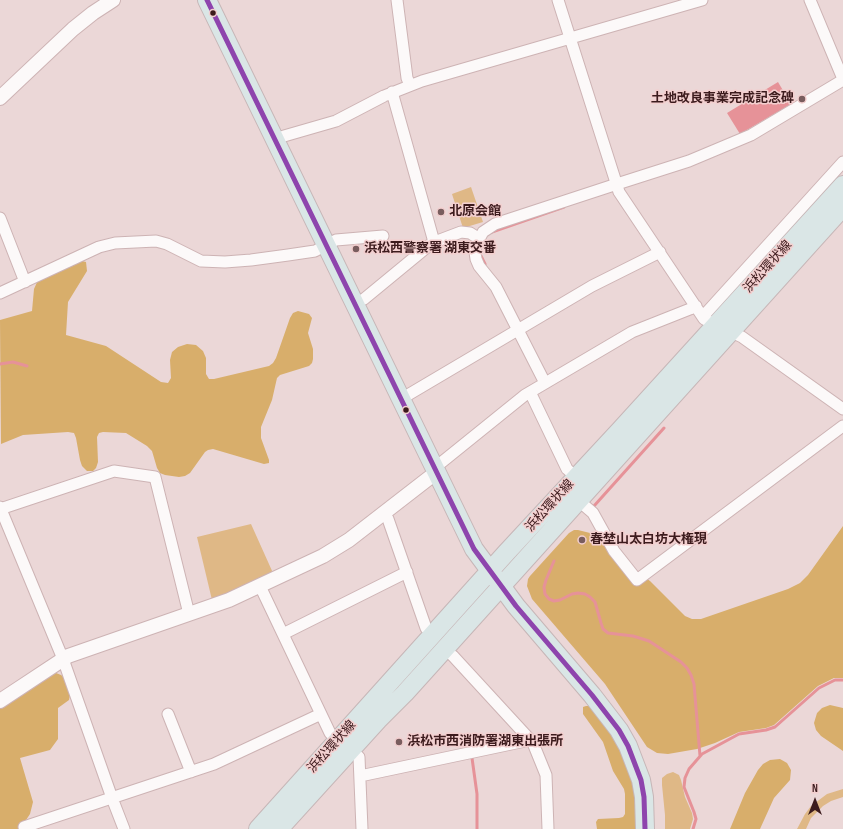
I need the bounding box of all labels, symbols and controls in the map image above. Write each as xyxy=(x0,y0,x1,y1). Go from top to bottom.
unlabelled marker xyxy=(208,8,218,18)
place label: 土地改良事業完成記念碑 xyxy=(651,91,794,107)
marker: 土地改良事業完成記念碑 xyxy=(797,94,807,104)
place label: 北原会館 xyxy=(449,204,501,220)
marker: 北原会館 xyxy=(436,207,446,217)
street label: 浜松環状線 xyxy=(740,238,796,296)
place label: 浜松西警察署 湖東交番 xyxy=(364,241,496,257)
marker: 浜松西警察署 湖東交番 xyxy=(351,244,361,254)
unlabelled marker xyxy=(401,405,411,415)
street label: 浜松環状線 xyxy=(522,477,578,535)
place label: 春埜山太白坊大権現 xyxy=(590,532,707,548)
marker: 春埜山太白坊大権現 xyxy=(577,535,587,545)
street label: 浜松環状線 xyxy=(304,718,360,776)
place label: 浜松市西消防署湖東出張所 xyxy=(407,734,563,750)
marker: 浜松市西消防署湖東出張所 xyxy=(394,737,404,747)
north arrow xyxy=(795,781,835,821)
text: N xyxy=(812,782,818,795)

